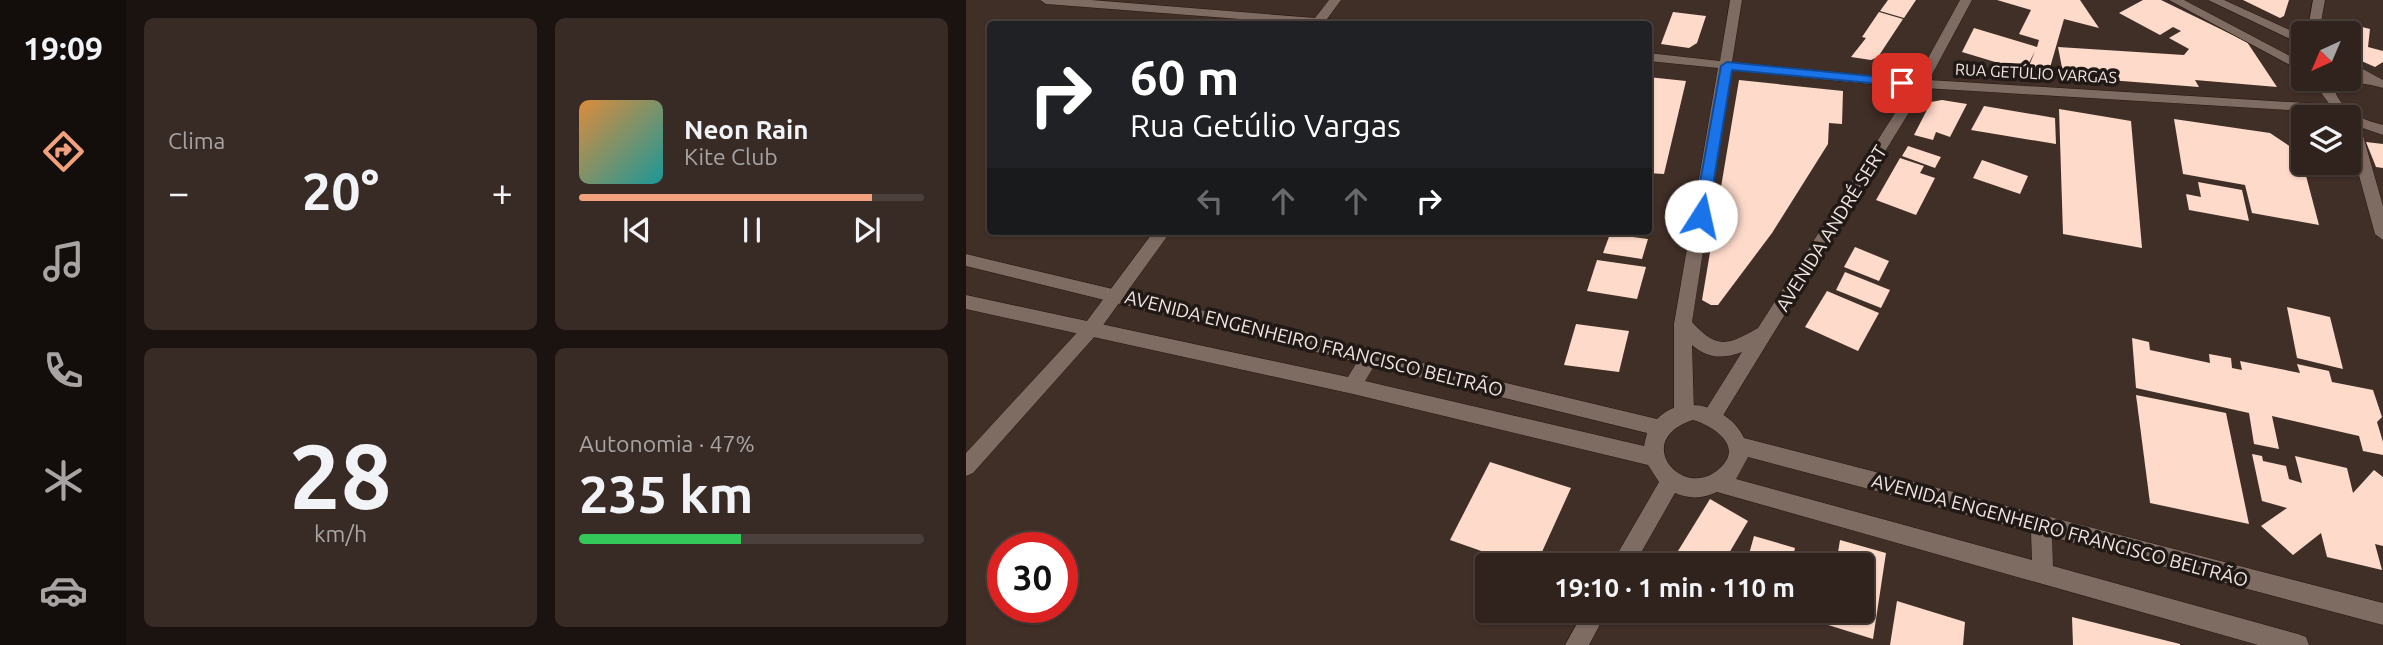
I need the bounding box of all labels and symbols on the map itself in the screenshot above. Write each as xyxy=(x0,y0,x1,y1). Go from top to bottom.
north arrow xyxy=(2291,21,2361,91)
pin xyxy=(1872,53,1932,113)
street label: RUA GETÚLIO VARGAS xyxy=(1955,58,2117,86)
street label: AVENIDA ANDRÉ SERT xyxy=(1771,141,1891,315)
position arrow xyxy=(1664,179,1738,253)
street label: AVENIDA ENGENHEIRO FRANCISCO BELTRÃO xyxy=(1123,285,1505,401)
street label: AVENIDA ENGENHEIRO FRANCISCO BELTRÃO xyxy=(1869,469,2251,591)
speed limit sign: 30 xyxy=(987,532,1078,623)

